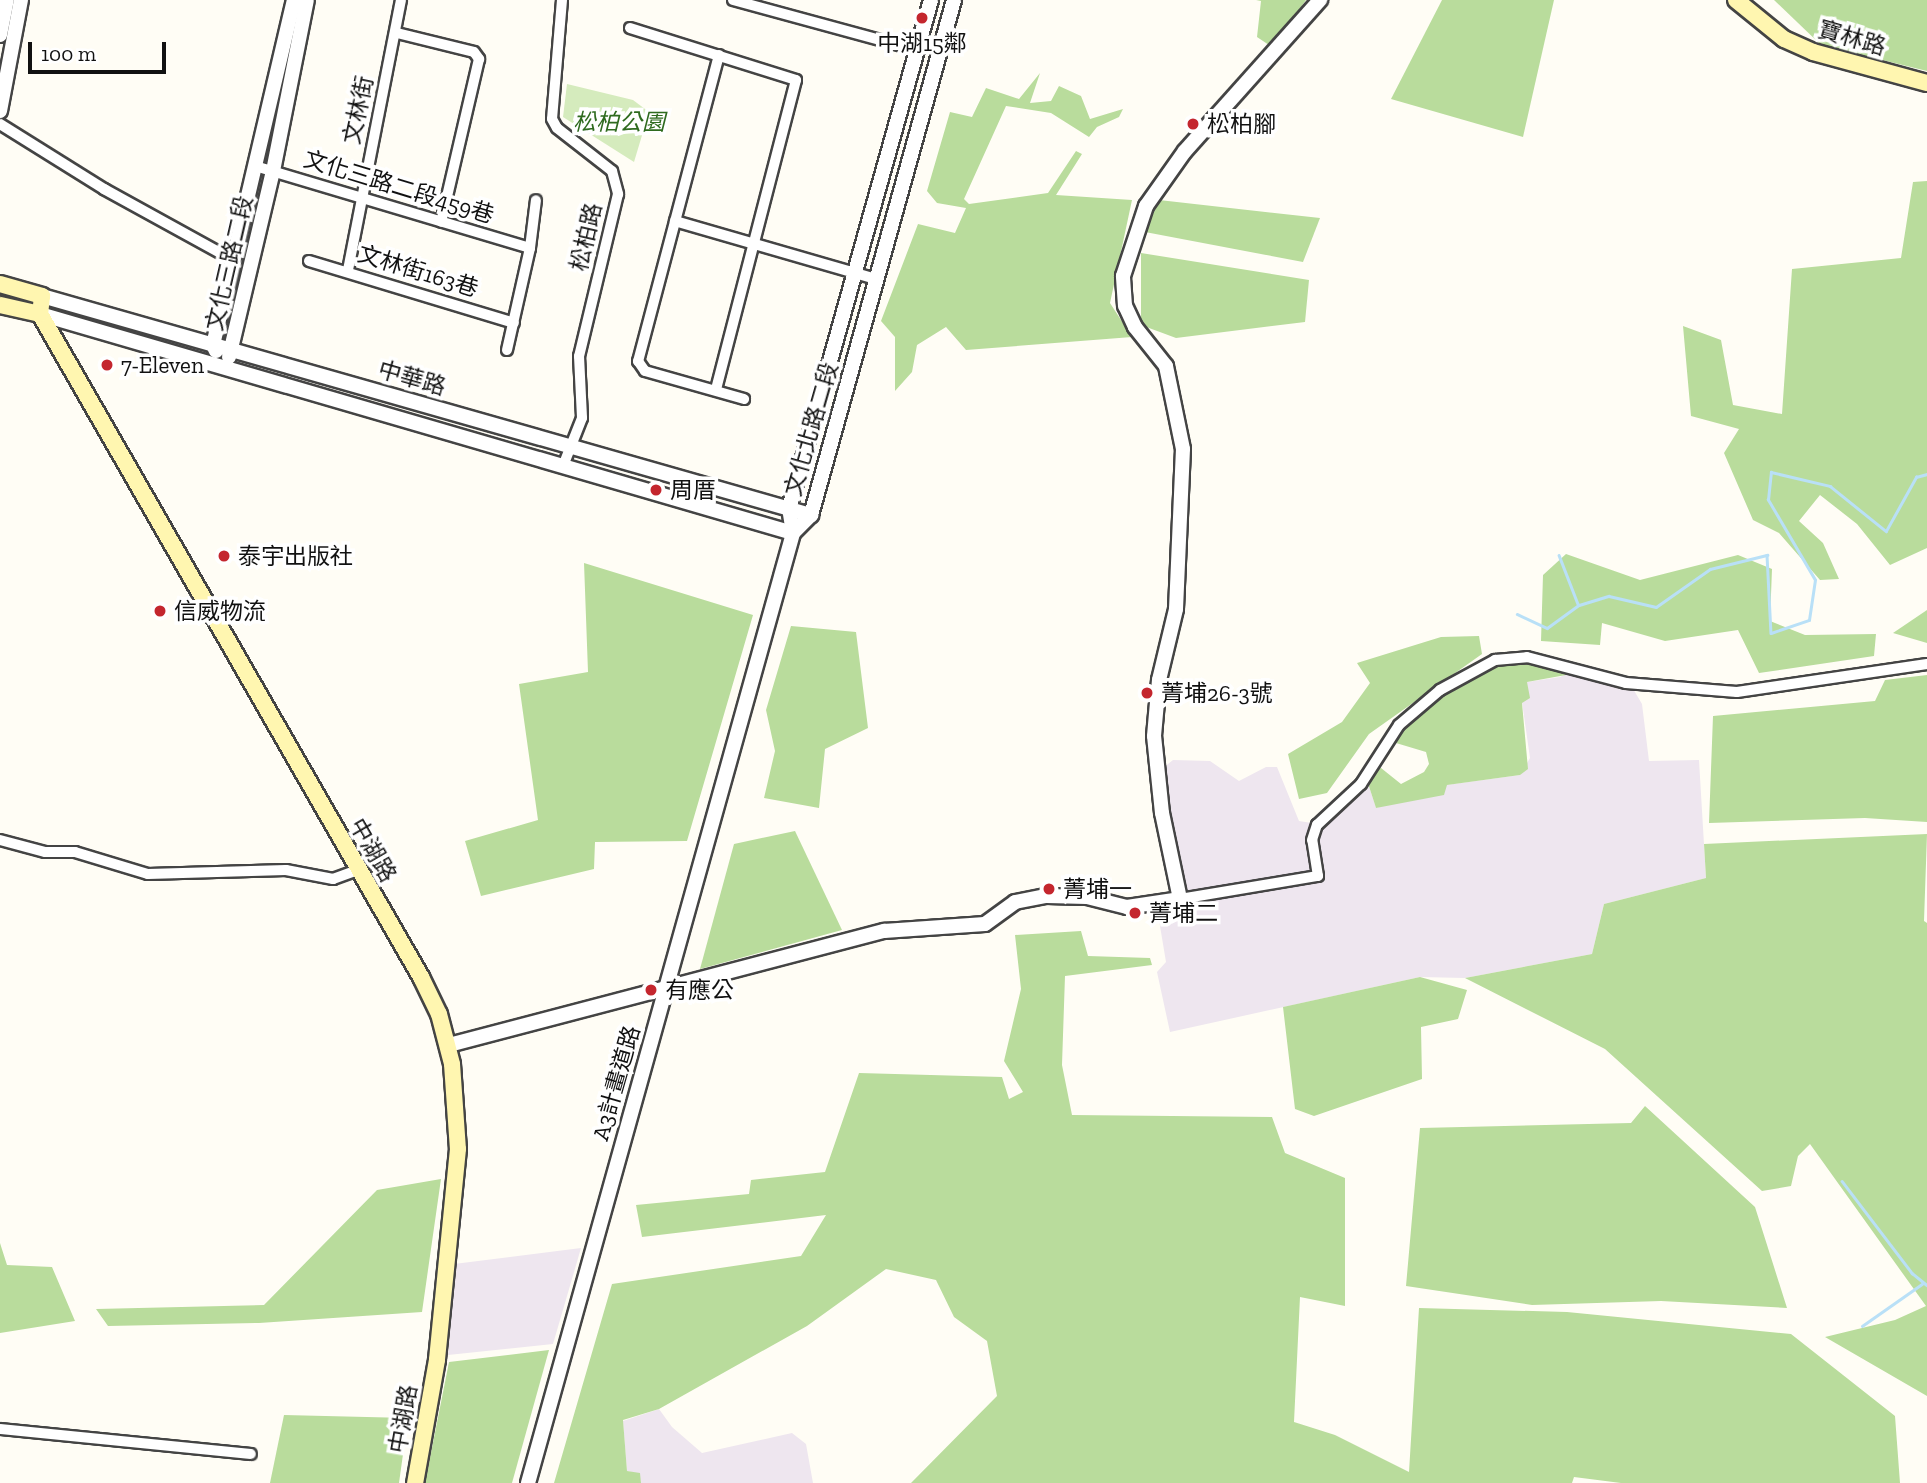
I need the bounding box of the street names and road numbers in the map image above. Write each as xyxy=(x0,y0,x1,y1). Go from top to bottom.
street label: 寶林路 xyxy=(1815,15,1889,61)
street label: 文林街 xyxy=(337,73,379,147)
street label: 文化三路二段459巷 xyxy=(301,145,497,229)
street label: 文化三路二段 xyxy=(200,193,258,333)
street label: 松柏路 xyxy=(565,200,607,274)
street label: 文林街163巷 xyxy=(355,240,481,302)
street label: 中華路 xyxy=(375,355,449,401)
street label: 文化北路二段 xyxy=(779,359,843,499)
street label: 中湖路 xyxy=(344,813,402,887)
street label: A3計畫道路 xyxy=(586,1022,646,1144)
street label: 中湖路 xyxy=(383,1383,423,1455)

